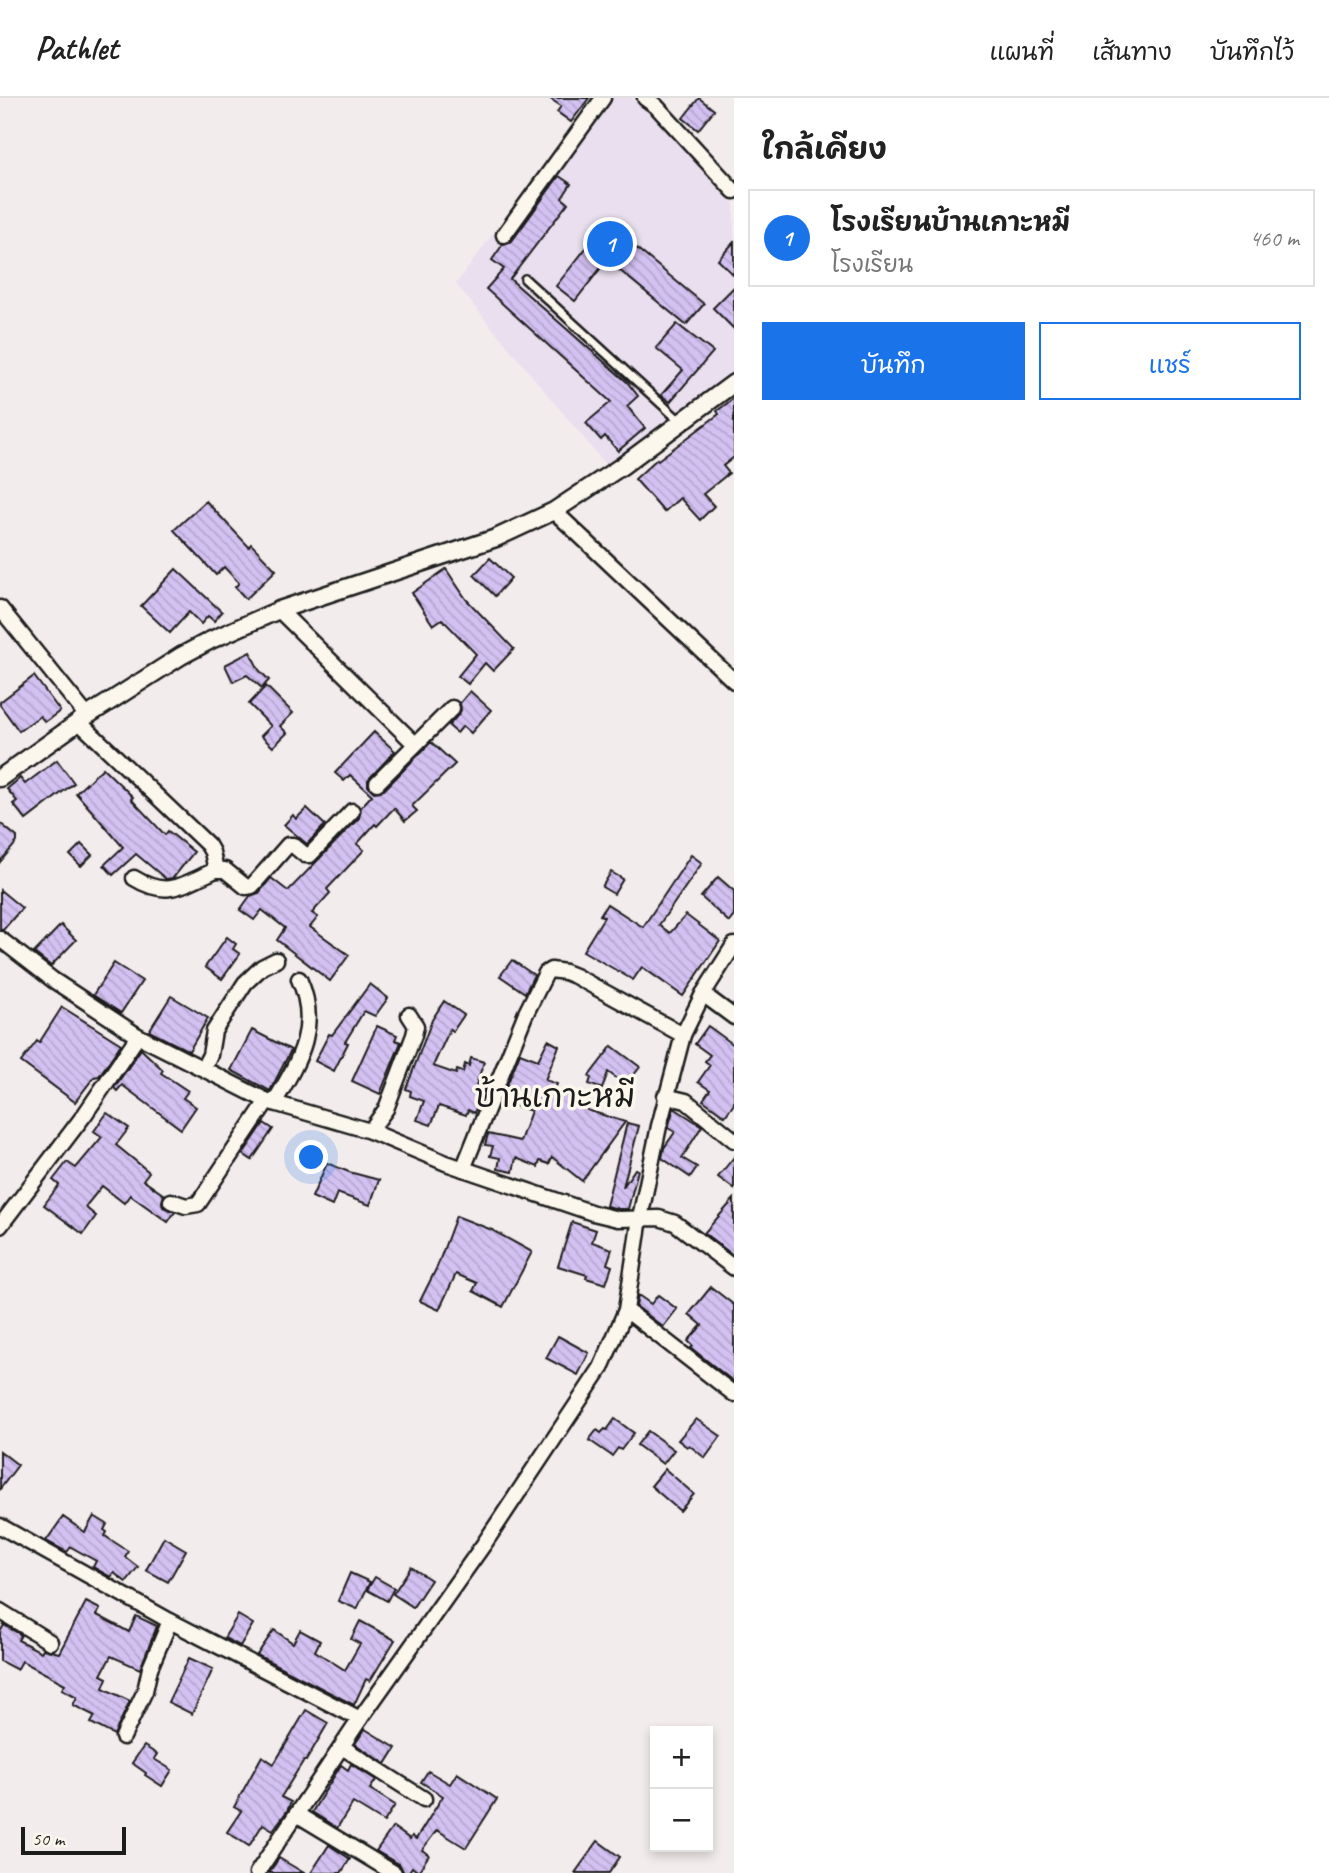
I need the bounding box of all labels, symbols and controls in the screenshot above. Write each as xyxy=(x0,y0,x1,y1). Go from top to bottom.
text: Pathlet xyxy=(35,27,118,69)
text: แผนที่ xyxy=(989,37,1054,67)
text: เส้นทาง xyxy=(1092,37,1172,67)
text: บันทึกไว้ xyxy=(1210,37,1294,67)
text: ใกล้เคียง xyxy=(762,130,887,168)
text: โรงเรียนบ้านเกาะหมี xyxy=(831,206,1070,239)
pin: 1 xyxy=(587,218,633,270)
text: 1 xyxy=(782,224,792,253)
text: 460 m xyxy=(1250,224,1299,253)
text: โรงเรียน xyxy=(831,250,913,279)
button: บันทึก xyxy=(762,322,1025,400)
button: แชร์ xyxy=(1039,322,1301,400)
district label: บ้านเกาะหมี xyxy=(475,1075,635,1117)
your location xyxy=(294,1140,328,1174)
map controls xyxy=(650,1726,713,1852)
button: + xyxy=(650,1726,713,1789)
button: − xyxy=(650,1789,713,1852)
scale bar xyxy=(21,1824,126,1856)
text: 50 m xyxy=(32,1827,64,1851)

